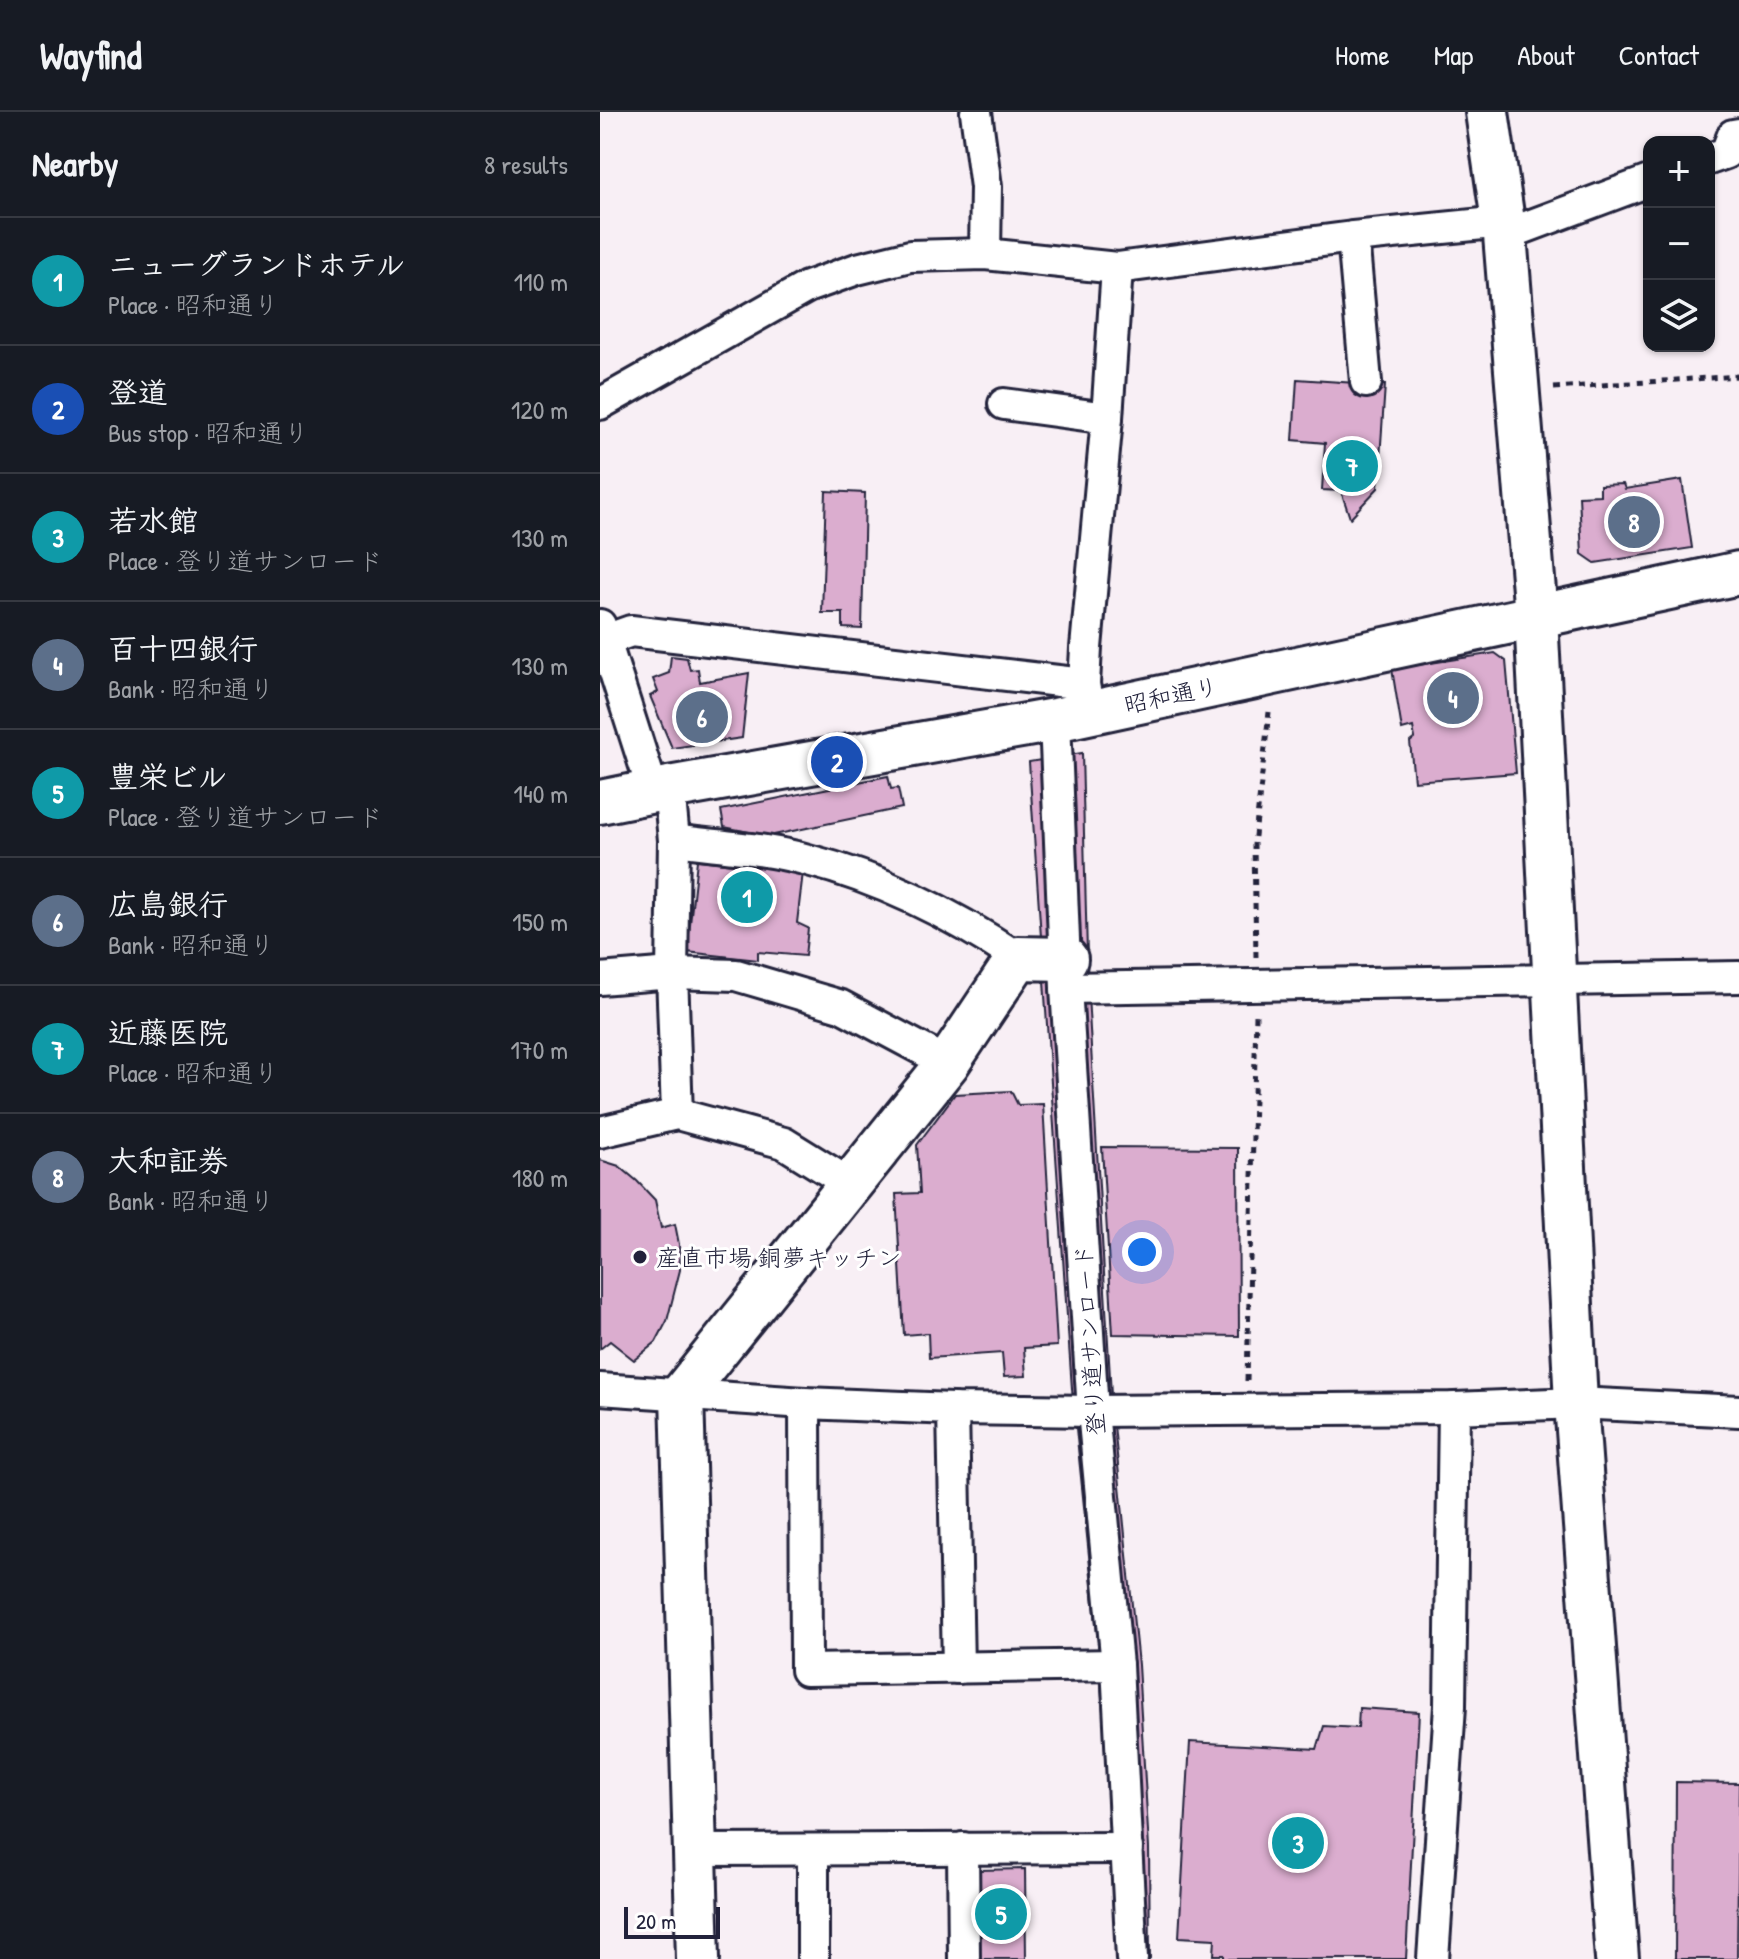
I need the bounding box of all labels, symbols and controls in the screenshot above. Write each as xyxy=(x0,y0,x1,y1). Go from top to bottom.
text: Wayfind xyxy=(40,29,142,81)
text: Home xyxy=(1335,36,1390,74)
text: Map xyxy=(1434,36,1473,74)
text: About xyxy=(1517,36,1575,74)
text: Contact xyxy=(1619,36,1699,74)
map controls xyxy=(1643,136,1715,352)
button: + xyxy=(1643,136,1715,208)
text: Nearby xyxy=(32,141,118,187)
text: 8 results xyxy=(484,147,568,182)
button: − xyxy=(1643,208,1715,280)
text: ニューグランドホテル xyxy=(108,244,406,284)
text: 1 xyxy=(53,264,63,299)
text: 110 m xyxy=(514,264,568,299)
button: layers xyxy=(1643,280,1715,352)
text: Place · 昭和通り xyxy=(108,287,279,322)
text: 登道 xyxy=(108,372,168,412)
text: 2 xyxy=(52,392,64,427)
text: 120 m xyxy=(511,392,568,427)
text: Bus stop · 昭和通り xyxy=(108,415,309,450)
pin: 7 xyxy=(1326,436,1378,496)
pin: 8 xyxy=(1608,492,1660,552)
text: 若水館 xyxy=(108,500,198,540)
text: 3 xyxy=(52,520,64,555)
text: 130 m xyxy=(512,520,568,555)
text: Place · 登り道サンロード xyxy=(108,543,383,578)
text: 百十四銀行 xyxy=(108,628,258,668)
text: 4 xyxy=(53,648,63,683)
text: 130 m xyxy=(512,648,568,683)
pin: 4 xyxy=(1427,668,1479,728)
street label: 昭和通り xyxy=(1121,669,1221,721)
text: Bank · 昭和通り xyxy=(108,671,275,706)
pin: 6 xyxy=(676,687,728,747)
pin: 2 xyxy=(811,732,863,792)
text: 豊栄ビル xyxy=(108,756,227,796)
text: 5 xyxy=(53,776,64,811)
text: 140 m xyxy=(514,776,568,811)
text: Place · 登り道サンロード xyxy=(108,799,383,834)
pin: 1 xyxy=(721,867,773,927)
text: 広島銀行 xyxy=(108,884,228,924)
text: 6 xyxy=(53,904,63,939)
text: 150 m xyxy=(512,904,568,939)
text: Bank · 昭和通り xyxy=(108,927,275,962)
text: 近藤医院 xyxy=(108,1012,228,1052)
text: 7 xyxy=(52,1032,64,1067)
text: 170 m xyxy=(510,1032,568,1067)
text: Place · 昭和通り xyxy=(108,1055,279,1090)
text: 大和証券 xyxy=(108,1140,228,1180)
text: 8 xyxy=(52,1160,64,1195)
text: 180 m xyxy=(512,1160,568,1195)
text: Bank · 昭和通り xyxy=(108,1183,275,1218)
your location xyxy=(1122,1232,1162,1272)
place label: 産直市場 銅夢キッチン xyxy=(656,1241,902,1273)
street label: 登り道サンロード xyxy=(1066,1243,1112,1437)
marker: 産直市場 銅夢キッチン xyxy=(631,1248,649,1266)
pin: 3 xyxy=(1272,1813,1324,1873)
pin: 5 xyxy=(975,1884,1027,1944)
scale bar xyxy=(624,1903,720,1939)
text: 20 m xyxy=(636,1906,676,1936)

